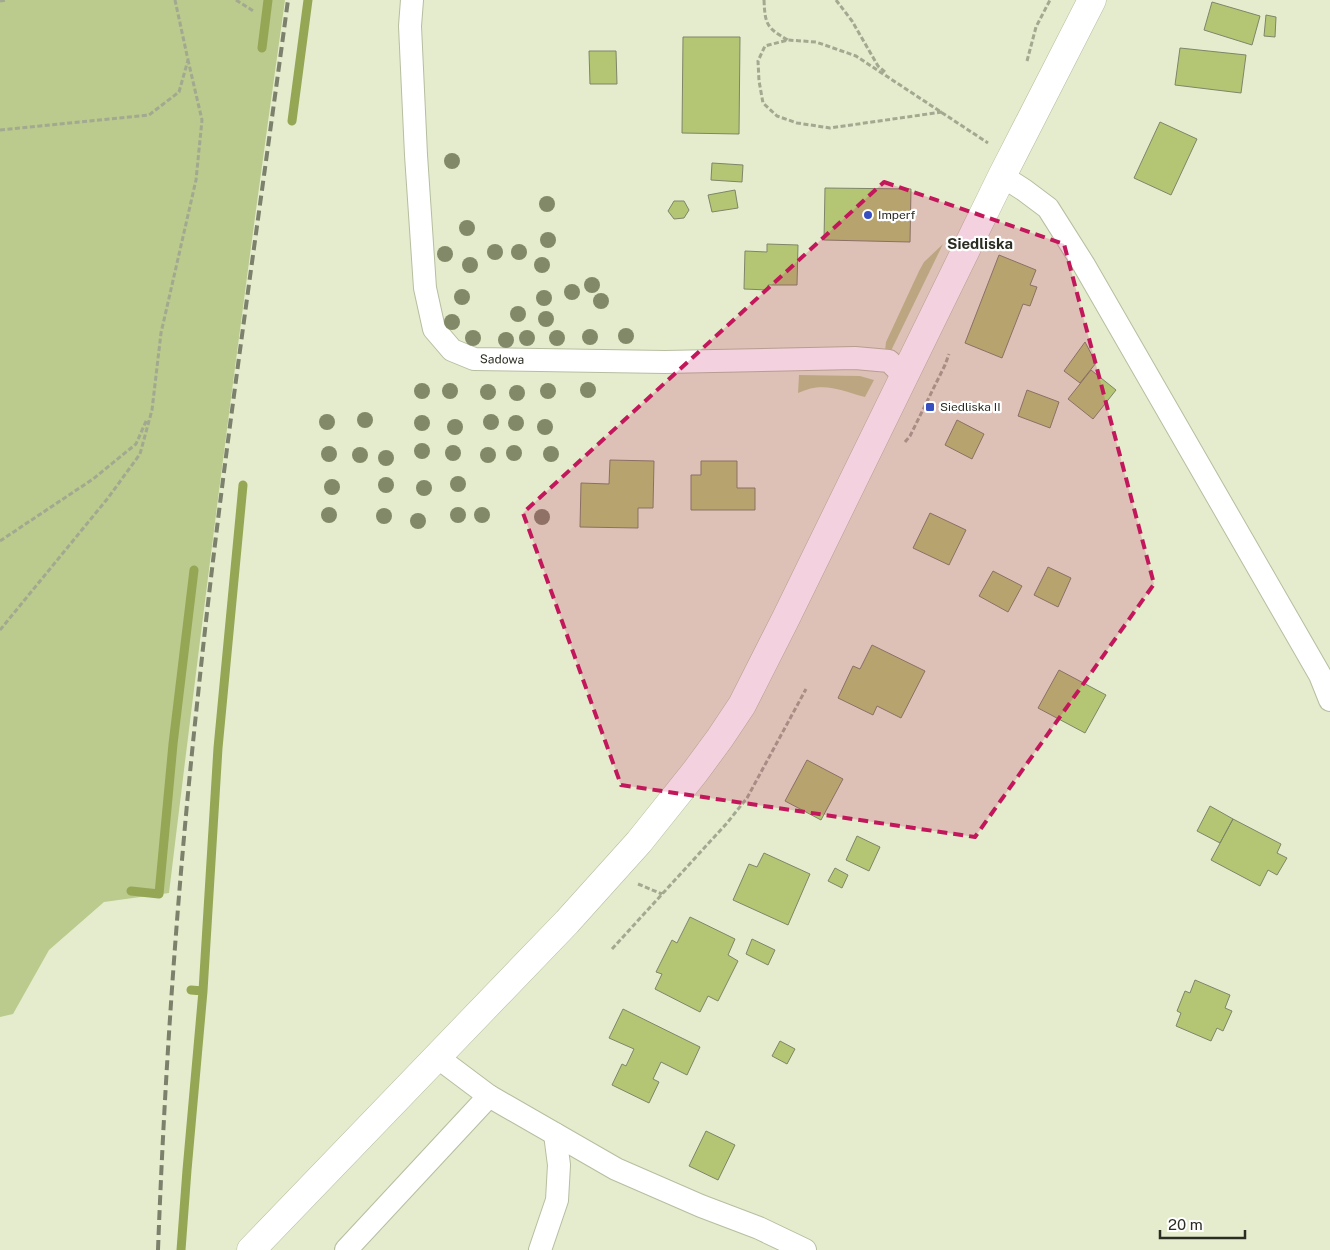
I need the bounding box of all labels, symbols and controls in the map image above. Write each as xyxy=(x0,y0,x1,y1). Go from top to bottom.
place label: Imperf xyxy=(878,208,916,222)
marker: Imperf xyxy=(862,209,874,221)
district label: Siedliska xyxy=(947,235,1013,252)
street label: Sadowa xyxy=(480,352,524,367)
place label: Siedliska II xyxy=(940,400,1001,414)
marker: Siedliska II xyxy=(924,401,936,413)
scale bar xyxy=(1160,1208,1245,1240)
text: 20 m xyxy=(1168,1216,1203,1233)

